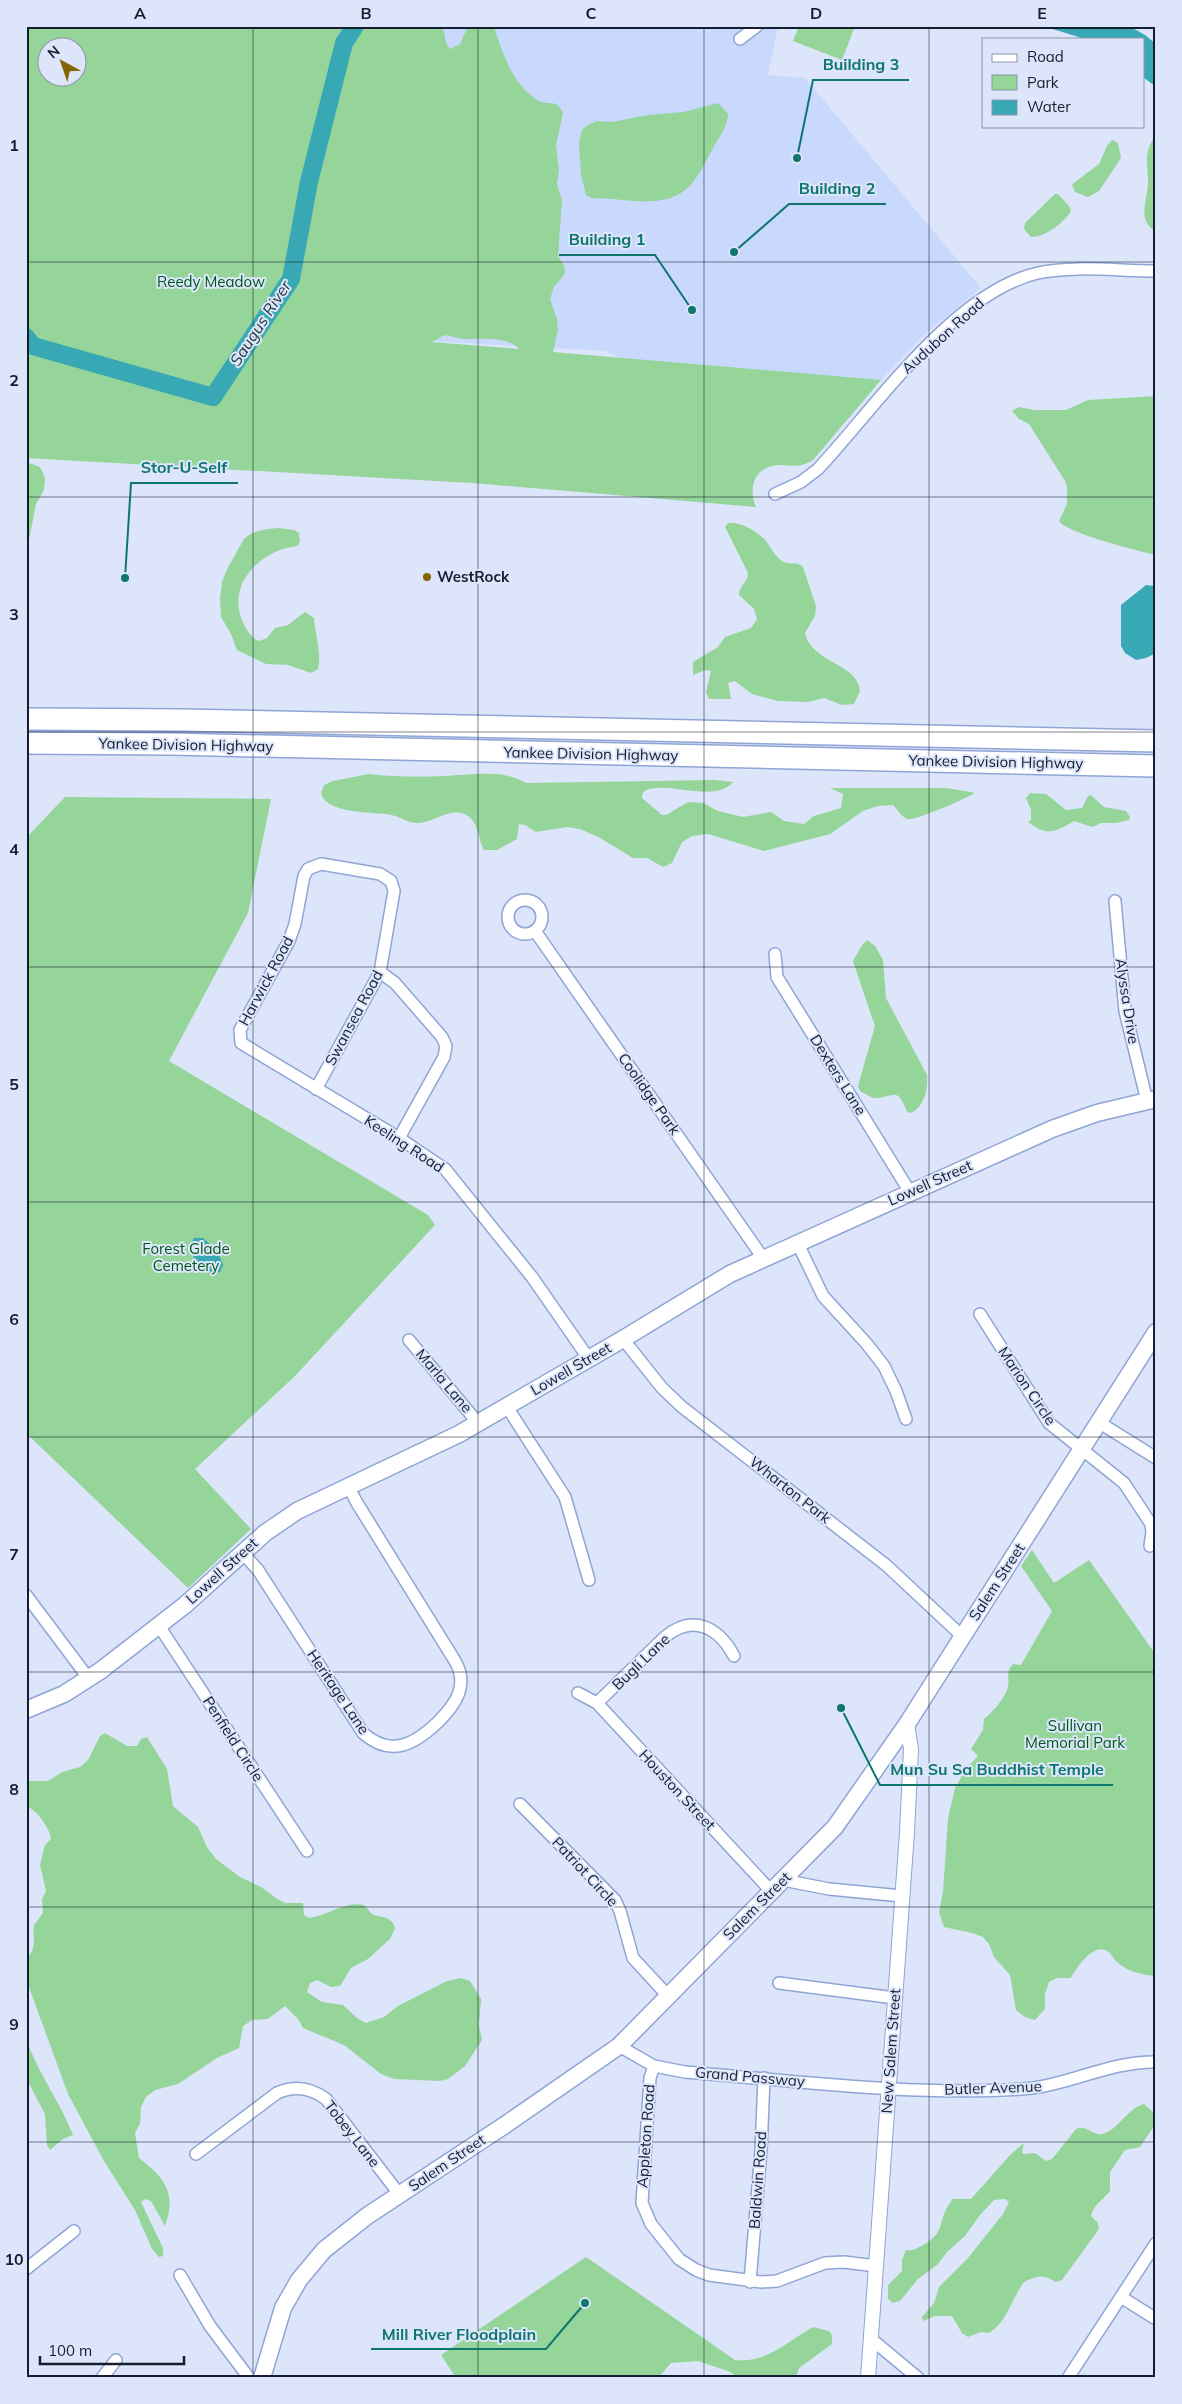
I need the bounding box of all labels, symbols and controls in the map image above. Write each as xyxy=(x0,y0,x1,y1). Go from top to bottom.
text: A xyxy=(134,3,146,23)
text: B xyxy=(360,3,372,23)
text: C xyxy=(586,3,597,23)
text: D xyxy=(810,3,822,23)
text: E xyxy=(1037,3,1047,23)
north arrow xyxy=(38,38,88,88)
legend xyxy=(982,38,1144,128)
text: N xyxy=(44,42,63,62)
text: Road xyxy=(1027,47,1064,66)
callout: Building 3 xyxy=(813,49,909,80)
text: Building 3 xyxy=(823,54,899,74)
text: Park xyxy=(1027,73,1059,92)
text: Water xyxy=(1027,97,1071,116)
text: 1 xyxy=(9,135,19,155)
callout: Building 2 xyxy=(789,173,886,204)
text: Building 2 xyxy=(799,178,875,198)
callout: Building 1 xyxy=(559,224,655,255)
text: Building 1 xyxy=(569,229,645,249)
park label: Reedy Meadow xyxy=(157,272,265,291)
water label: Saugus River xyxy=(225,276,296,369)
street label: Audubon Road xyxy=(898,294,988,378)
text: 2 xyxy=(9,370,19,390)
callout: Stor-U-Self xyxy=(131,452,238,483)
text: Stor-U-Self xyxy=(141,457,228,477)
place label: WestRock xyxy=(437,567,510,586)
marker: WestRock xyxy=(421,571,433,583)
text: 3 xyxy=(9,604,19,624)
street label: Yankee Division Highway xyxy=(97,733,274,756)
street label: Yankee Division Highway xyxy=(502,742,679,765)
street label: Yankee Division Highway xyxy=(907,750,1084,773)
text: 4 xyxy=(9,839,19,859)
street label: Harwick Road xyxy=(234,933,297,1029)
street label: Alyssa Drive xyxy=(1111,957,1144,1045)
street label: Swansea Road xyxy=(320,967,387,1069)
street label: Dexters Lane xyxy=(806,1031,871,1119)
street label: Coolidge Park xyxy=(614,1049,685,1139)
text: 5 xyxy=(9,1074,19,1094)
street label: Keeling Road xyxy=(361,1111,448,1176)
street label: Lowell Street xyxy=(885,1156,975,1210)
park label: Forest Glade Cemetery xyxy=(142,1239,230,1275)
text: 6 xyxy=(9,1309,19,1329)
street label: Lowell Street xyxy=(527,1338,615,1399)
street label: Marion Circle xyxy=(994,1343,1061,1429)
street label: Marla Lane xyxy=(412,1345,477,1417)
street label: Wharton Park xyxy=(746,1452,835,1528)
street label: Lowell Street xyxy=(182,1533,262,1608)
street label: Salem Street xyxy=(964,1539,1029,1624)
text: 7 xyxy=(9,1544,19,1564)
street label: Bugli Lane xyxy=(608,1629,674,1694)
street label: Heritage Lane xyxy=(303,1646,374,1738)
street label: Penfield Circle xyxy=(199,1692,268,1785)
park label: Sullivan Memorial Park xyxy=(1025,1716,1125,1752)
street label: Houston Street xyxy=(635,1745,720,1834)
callout: Mun Su Sa Buddhist Temple xyxy=(880,1754,1113,1785)
text: Mun Su Sa Buddhist Temple xyxy=(890,1759,1104,1779)
text: 8 xyxy=(9,1779,19,1799)
street label: Patriot Circle xyxy=(548,1833,623,1911)
street label: Salem Street xyxy=(719,1868,795,1944)
street label: New Salem Street xyxy=(877,1988,904,2114)
text: 9 xyxy=(9,2014,19,2034)
street label: Grand Passway xyxy=(694,2062,806,2091)
street label: Butler Avenue xyxy=(944,2076,1042,2099)
street label: Appleton Road xyxy=(632,2083,659,2188)
street label: Tobey Lane xyxy=(320,2096,384,2171)
street label: Salem Street xyxy=(405,2130,489,2195)
street label: Baldwin Road xyxy=(745,2130,770,2229)
text: 10 xyxy=(4,2249,24,2269)
callout: Mill River Floodplain xyxy=(371,2318,546,2349)
text: Mill River Floodplain xyxy=(382,2324,536,2344)
scale bar xyxy=(40,2334,184,2366)
text: 100 m xyxy=(48,2341,92,2360)

